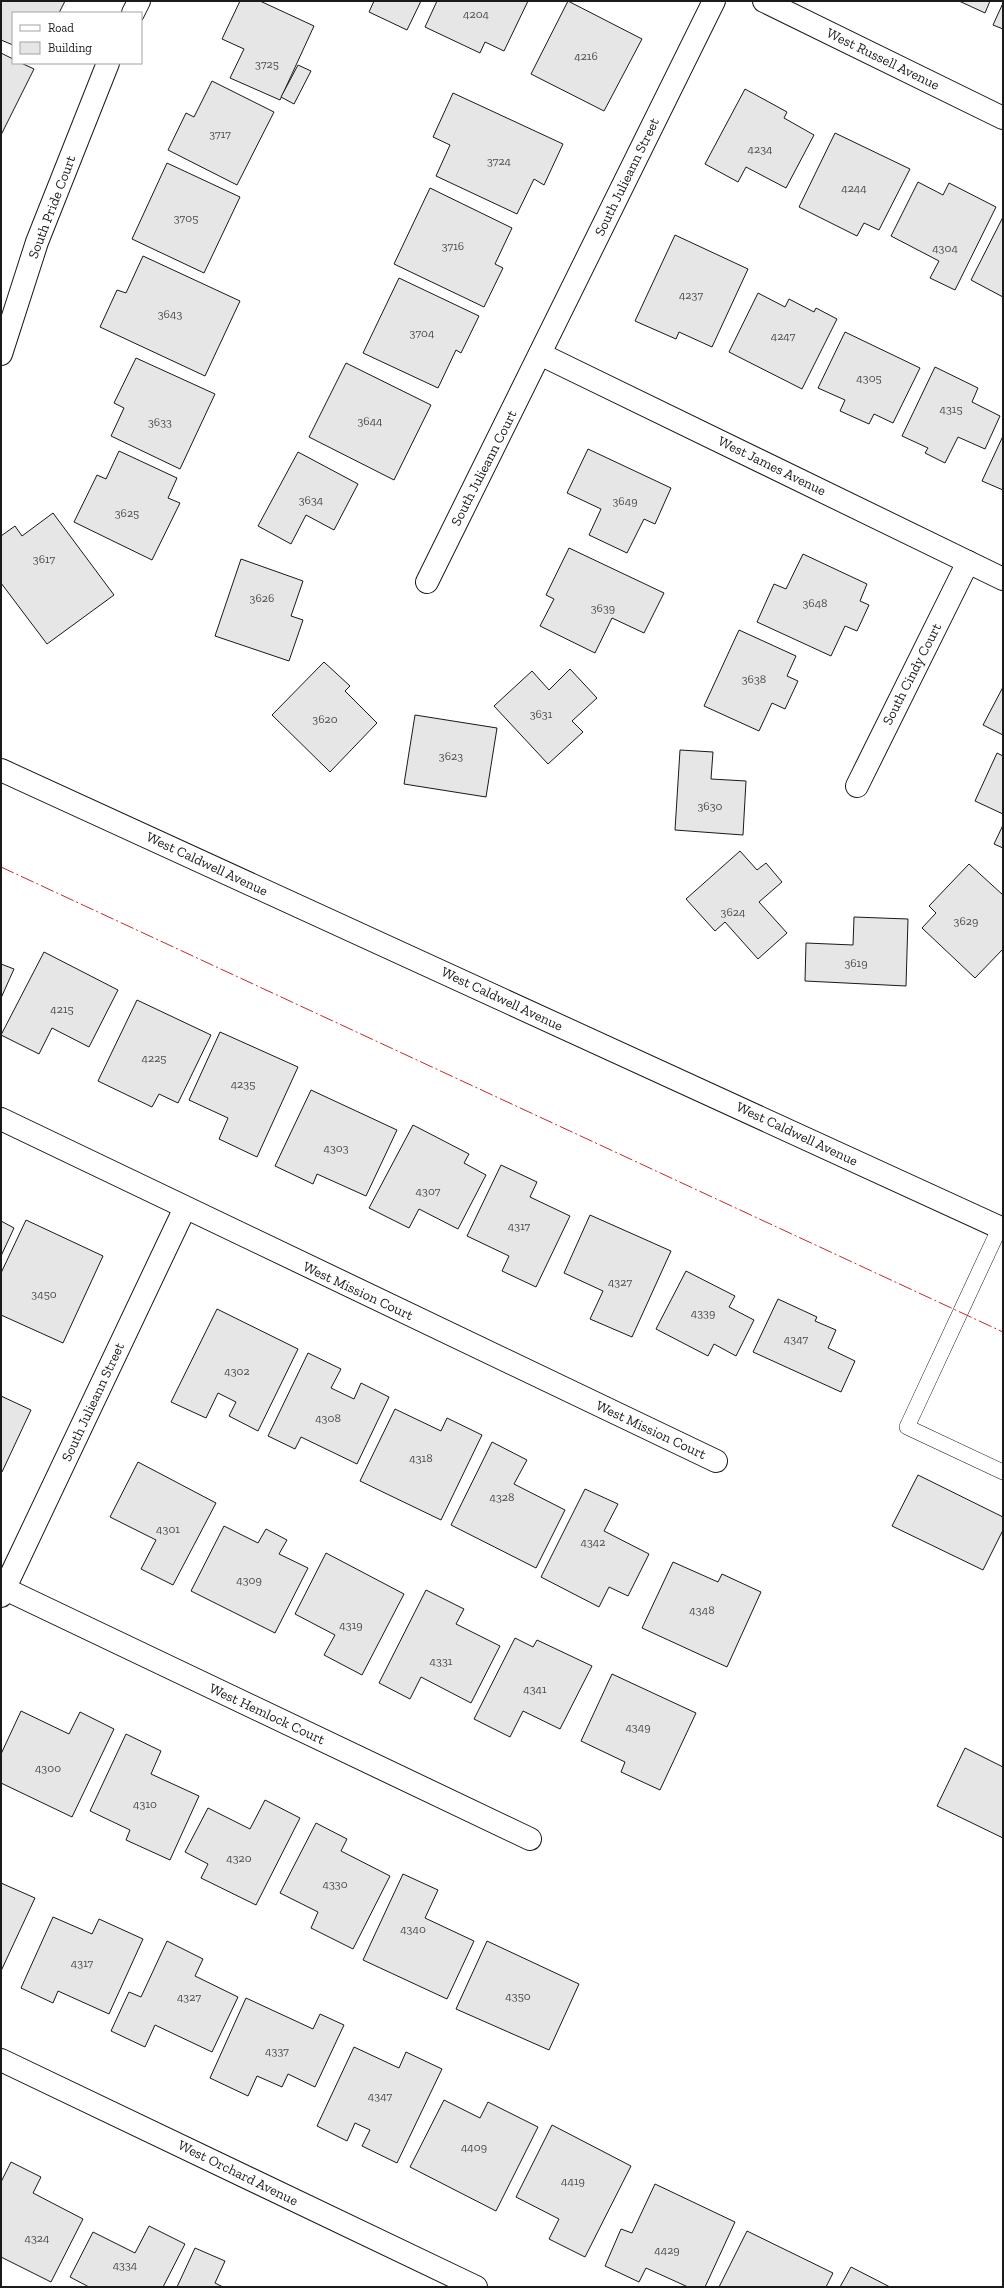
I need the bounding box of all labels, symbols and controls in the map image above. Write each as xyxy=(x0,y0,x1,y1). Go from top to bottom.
house number: 4204 xyxy=(463,7,490,21)
legend xyxy=(12,12,142,64)
text: Road xyxy=(48,21,74,35)
street label: West Russell Avenue xyxy=(824,24,943,94)
text: Building xyxy=(48,41,92,55)
house number: 4216 xyxy=(574,49,598,63)
house number: 3725 xyxy=(255,57,279,71)
street label: South Julieann Street xyxy=(591,114,663,239)
house number: 3717 xyxy=(209,127,231,141)
house number: 4234 xyxy=(748,142,773,156)
street label: South Pride Court xyxy=(25,152,80,261)
house number: 3724 xyxy=(487,154,512,168)
house number: 4244 xyxy=(841,181,867,195)
house number: 3705 xyxy=(174,211,198,225)
house number: 3716 xyxy=(442,239,464,253)
house number: 4304 xyxy=(932,241,958,255)
house number: 4237 xyxy=(679,288,703,302)
house number: 3643 xyxy=(158,307,182,321)
house number: 3704 xyxy=(410,326,435,340)
house number: 4247 xyxy=(771,329,796,343)
house number: 4305 xyxy=(856,371,882,385)
house number: 4315 xyxy=(939,402,963,416)
street label: South Julieann Court xyxy=(447,407,521,529)
house number: 3644 xyxy=(357,414,383,428)
house number: 3633 xyxy=(148,415,172,429)
street label: West James Avenue xyxy=(715,433,829,500)
house number: 3634 xyxy=(299,493,324,507)
house number: 3649 xyxy=(612,494,638,508)
house number: 3625 xyxy=(115,506,139,520)
house number: 3617 xyxy=(33,552,55,566)
house number: 3626 xyxy=(250,591,274,605)
house number: 3648 xyxy=(802,596,828,610)
house number: 3639 xyxy=(591,601,615,615)
street label: South Cindy Court xyxy=(879,619,945,728)
house number: 3638 xyxy=(742,672,766,686)
house number: 3631 xyxy=(530,707,553,721)
house number: 3620 xyxy=(312,712,338,726)
house number: 3623 xyxy=(439,749,463,763)
house number: 3630 xyxy=(697,799,723,813)
street label: West Caldwell Avenue xyxy=(143,828,271,900)
house number: 3624 xyxy=(721,905,746,919)
house number: 3629 xyxy=(954,914,978,928)
house number: 3619 xyxy=(844,956,868,970)
street label: West Caldwell Avenue xyxy=(438,963,566,1035)
house number: 4215 xyxy=(50,1002,74,1016)
house number: 4225 xyxy=(142,1051,166,1065)
house number: 4235 xyxy=(231,1077,255,1091)
street label: West Caldwell Avenue xyxy=(733,1098,861,1170)
house number: 4303 xyxy=(323,1141,349,1155)
house number: 4307 xyxy=(416,1184,441,1198)
house number: 4317 xyxy=(508,1219,531,1233)
street label: West Mission Court xyxy=(300,1258,416,1324)
house number: 4327 xyxy=(608,1275,632,1289)
house number: 3450 xyxy=(31,1287,57,1301)
house number: 4339 xyxy=(691,1306,715,1320)
house number: 4347 xyxy=(784,1332,808,1346)
street label: South Julieann Street xyxy=(58,1339,128,1464)
house number: 4302 xyxy=(224,1364,250,1378)
street label: West Mission Court xyxy=(593,1397,709,1463)
house number: 4308 xyxy=(315,1411,341,1425)
house number: 4318 xyxy=(409,1451,433,1465)
house number: 4328 xyxy=(490,1490,514,1504)
house number: 4301 xyxy=(156,1522,180,1536)
house number: 4342 xyxy=(581,1535,605,1549)
house number: 4309 xyxy=(236,1573,262,1587)
house number: 4348 xyxy=(689,1603,715,1617)
house number: 4319 xyxy=(339,1618,363,1632)
house number: 4331 xyxy=(430,1654,453,1668)
street label: West Hemlock Court xyxy=(207,1680,328,1749)
house number: 4341 xyxy=(523,1682,547,1696)
house number: 4349 xyxy=(625,1720,651,1734)
house number: 4300 xyxy=(35,1761,61,1775)
house number: 4310 xyxy=(133,1797,157,1811)
house number: 4320 xyxy=(226,1851,252,1865)
house number: 4330 xyxy=(322,1877,348,1891)
house number: 4340 xyxy=(400,1922,426,1936)
house number: 4317 xyxy=(71,1956,94,1970)
house number: 4350 xyxy=(505,1989,531,2003)
house number: 4327 xyxy=(177,1990,201,2004)
house number: 4337 xyxy=(265,2044,289,2058)
house number: 4347 xyxy=(368,2089,392,2103)
street label: West Orchard Avenue xyxy=(175,2137,301,2210)
house number: 4409 xyxy=(461,2140,487,2154)
house number: 4419 xyxy=(561,2174,585,2188)
house number: 4324 xyxy=(25,2231,50,2245)
house number: 4429 xyxy=(654,2243,680,2257)
house number: 4334 xyxy=(113,2258,138,2272)

